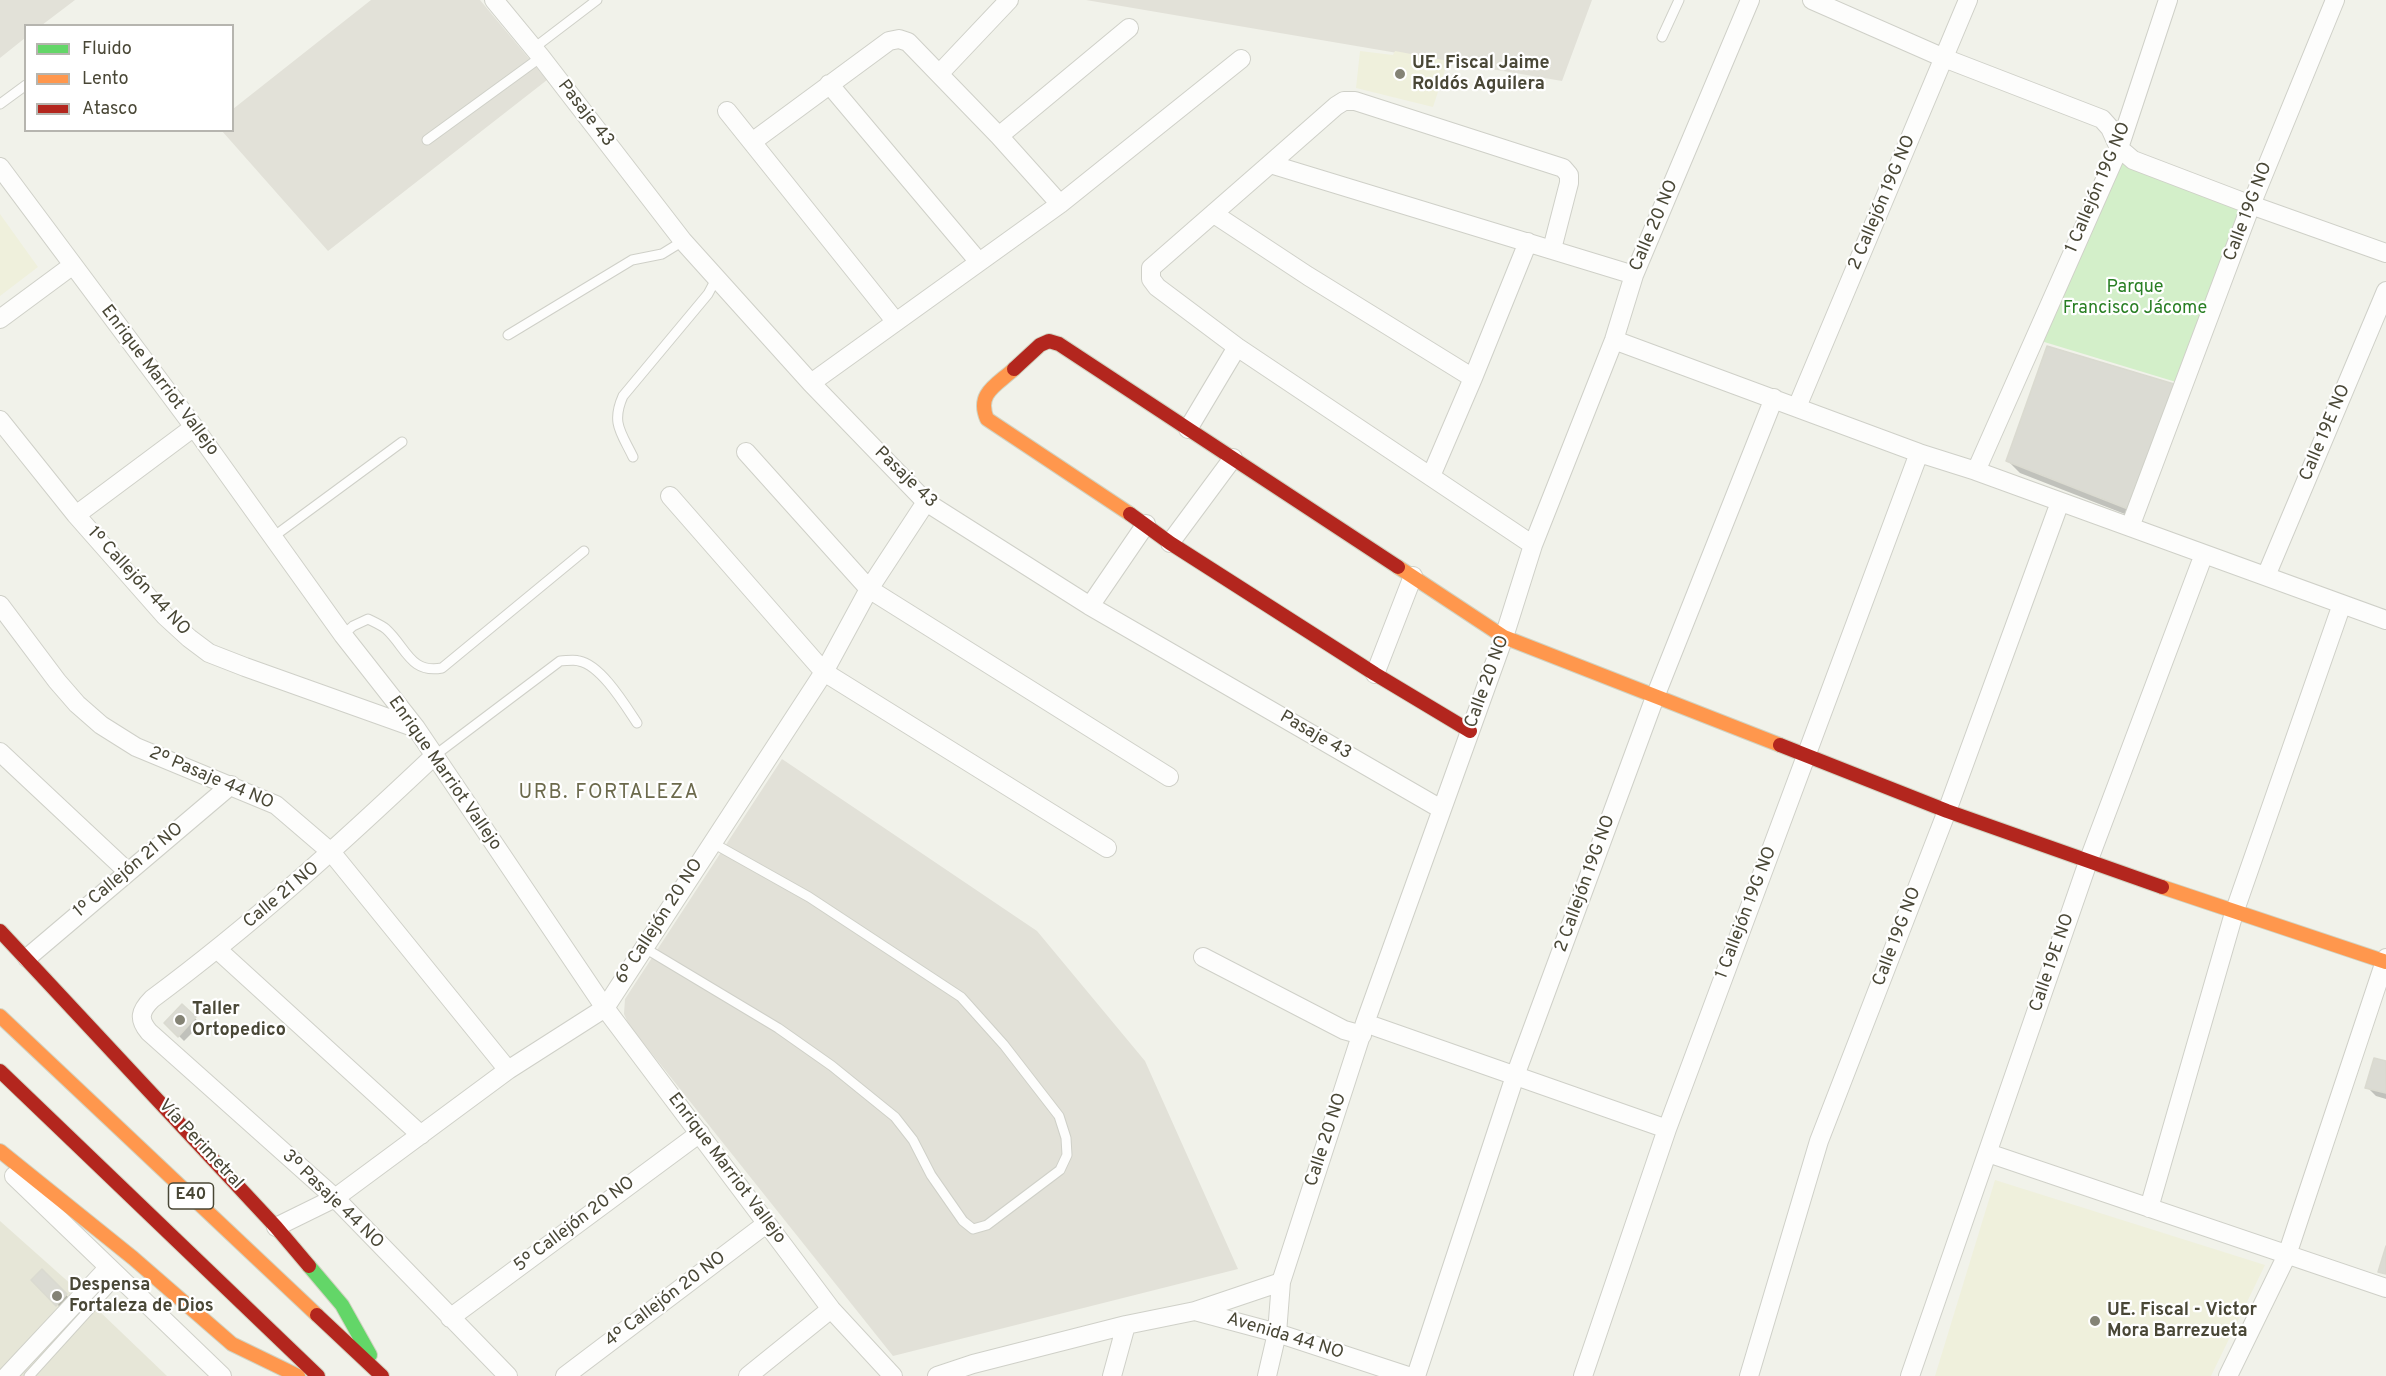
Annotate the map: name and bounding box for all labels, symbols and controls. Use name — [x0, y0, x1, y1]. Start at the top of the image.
legend — [24, 24, 234, 132]
text: Fluido — [82, 38, 132, 61]
place label: UE. Fiscal Jaime Roldós Aguilera — [1412, 53, 1550, 96]
marker: UE. Fiscal Jaime Roldós Aguilera — [1393, 67, 1407, 81]
text: Lento — [82, 68, 128, 91]
street label: Pasaje 43 — [552, 76, 618, 152]
text: Atasco — [82, 98, 138, 121]
street label: 1 Callejón 19G NO — [2062, 119, 2136, 257]
street label: 2 Callejón 19G NO — [1845, 132, 1921, 274]
street label: Calle 19G NO — [2220, 159, 2278, 265]
street label: Calle 20 NO — [1626, 177, 1684, 275]
park label: Parque Francisco Jácome — [2063, 277, 2207, 320]
street label: Enrique Marriot Vallejo — [95, 301, 223, 461]
street label: Calle 19E NO — [2296, 381, 2356, 485]
street label: Pasaje 43 — [869, 443, 941, 513]
street label: 1º Callejón 44 NO — [82, 523, 194, 641]
street label: Calle 20 NO — [1461, 633, 1515, 731]
street label: Enrique Marriot Vallejo — [383, 693, 505, 855]
street label: Pasaje 43 — [1275, 707, 1355, 765]
street label: 2º Pasaje 44 NO — [145, 743, 277, 815]
district label: URB. FORTALEZA — [518, 782, 700, 806]
street label: 2 Callejón 19G NO — [1551, 812, 1621, 956]
street label: 1º Callejón 21 NO — [70, 819, 188, 923]
street label: 1 Callejón 19G NO — [1712, 844, 1782, 982]
street label: 6º Callejón 20 NO — [611, 855, 709, 989]
street label: Calle 21 NO — [240, 858, 324, 934]
street label: Calle 19G NO — [1869, 884, 1927, 990]
street label: Calle 19E NO — [2026, 911, 2080, 1015]
place label: Taller Ortopedico — [192, 999, 286, 1042]
marker: Taller Ortopedico — [173, 1013, 187, 1027]
street label: Enrique Marriot Vallejo — [662, 1089, 790, 1249]
street label: Calle 20 NO — [1302, 1091, 1352, 1189]
street label: Vía Perimetral — [153, 1096, 247, 1194]
street label: 3º Pasaje 44 NO — [277, 1146, 387, 1254]
street label: 5º Callejón 20 NO — [510, 1173, 640, 1277]
road number: E40 — [168, 1183, 213, 1209]
street label: 4º Callejón 20 NO — [601, 1248, 731, 1352]
place label: Despensa Fortaleza de Dios — [69, 1275, 214, 1318]
marker: Despensa Fortaleza de Dios — [50, 1289, 64, 1303]
place label: UE. Fiscal - Victor Mora Barrezueta — [2107, 1300, 2257, 1342]
street label: Avenida 44 NO — [1224, 1309, 1346, 1365]
marker: UE. Fiscal - Victor Mora Barrezueta — [2088, 1314, 2102, 1328]

